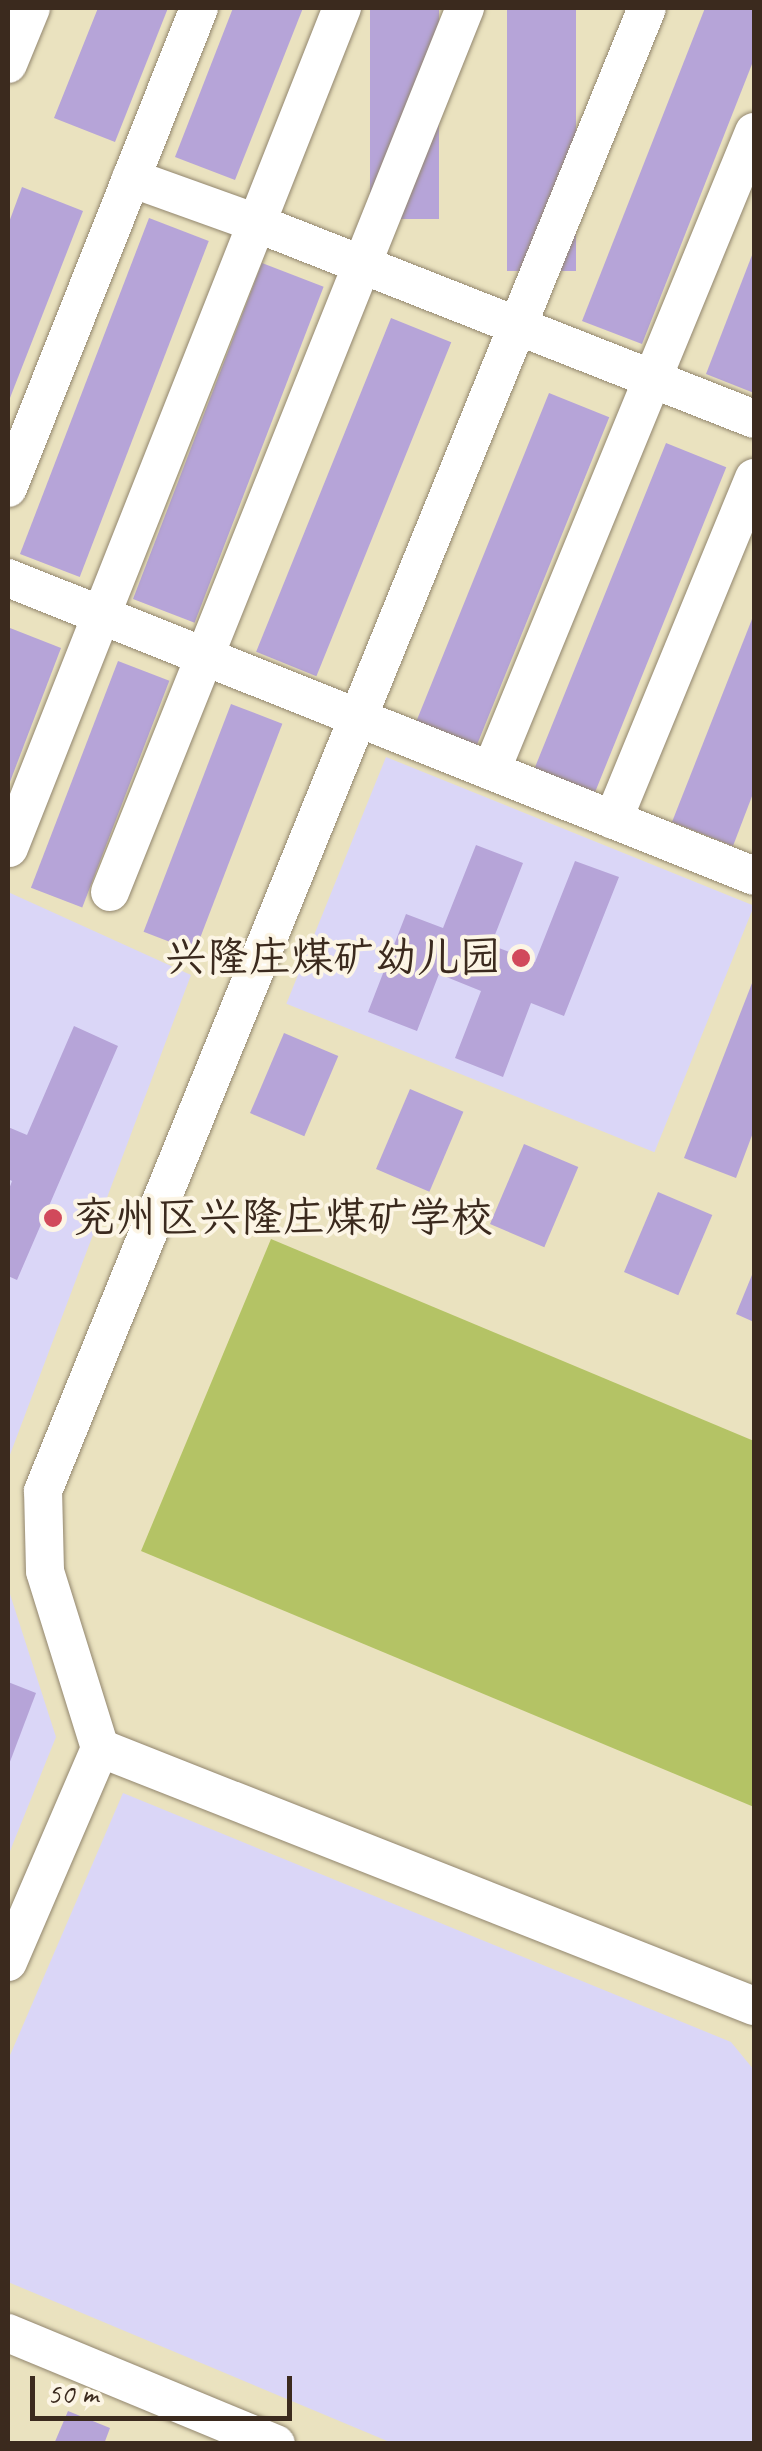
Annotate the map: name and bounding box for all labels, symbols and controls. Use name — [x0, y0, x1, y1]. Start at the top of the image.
place label: 兴隆庄煤矿幼儿园 — [165, 933, 501, 983]
marker: 兴隆庄煤矿幼儿园 — [510, 947, 532, 969]
place label: 兖州区兴隆庄煤矿学校 — [73, 1193, 493, 1243]
marker: 兖州区兴隆庄煤矿学校 — [42, 1207, 64, 1229]
scale bar — [35, 2356, 298, 2418]
text: 50 m — [47, 2374, 98, 2412]

